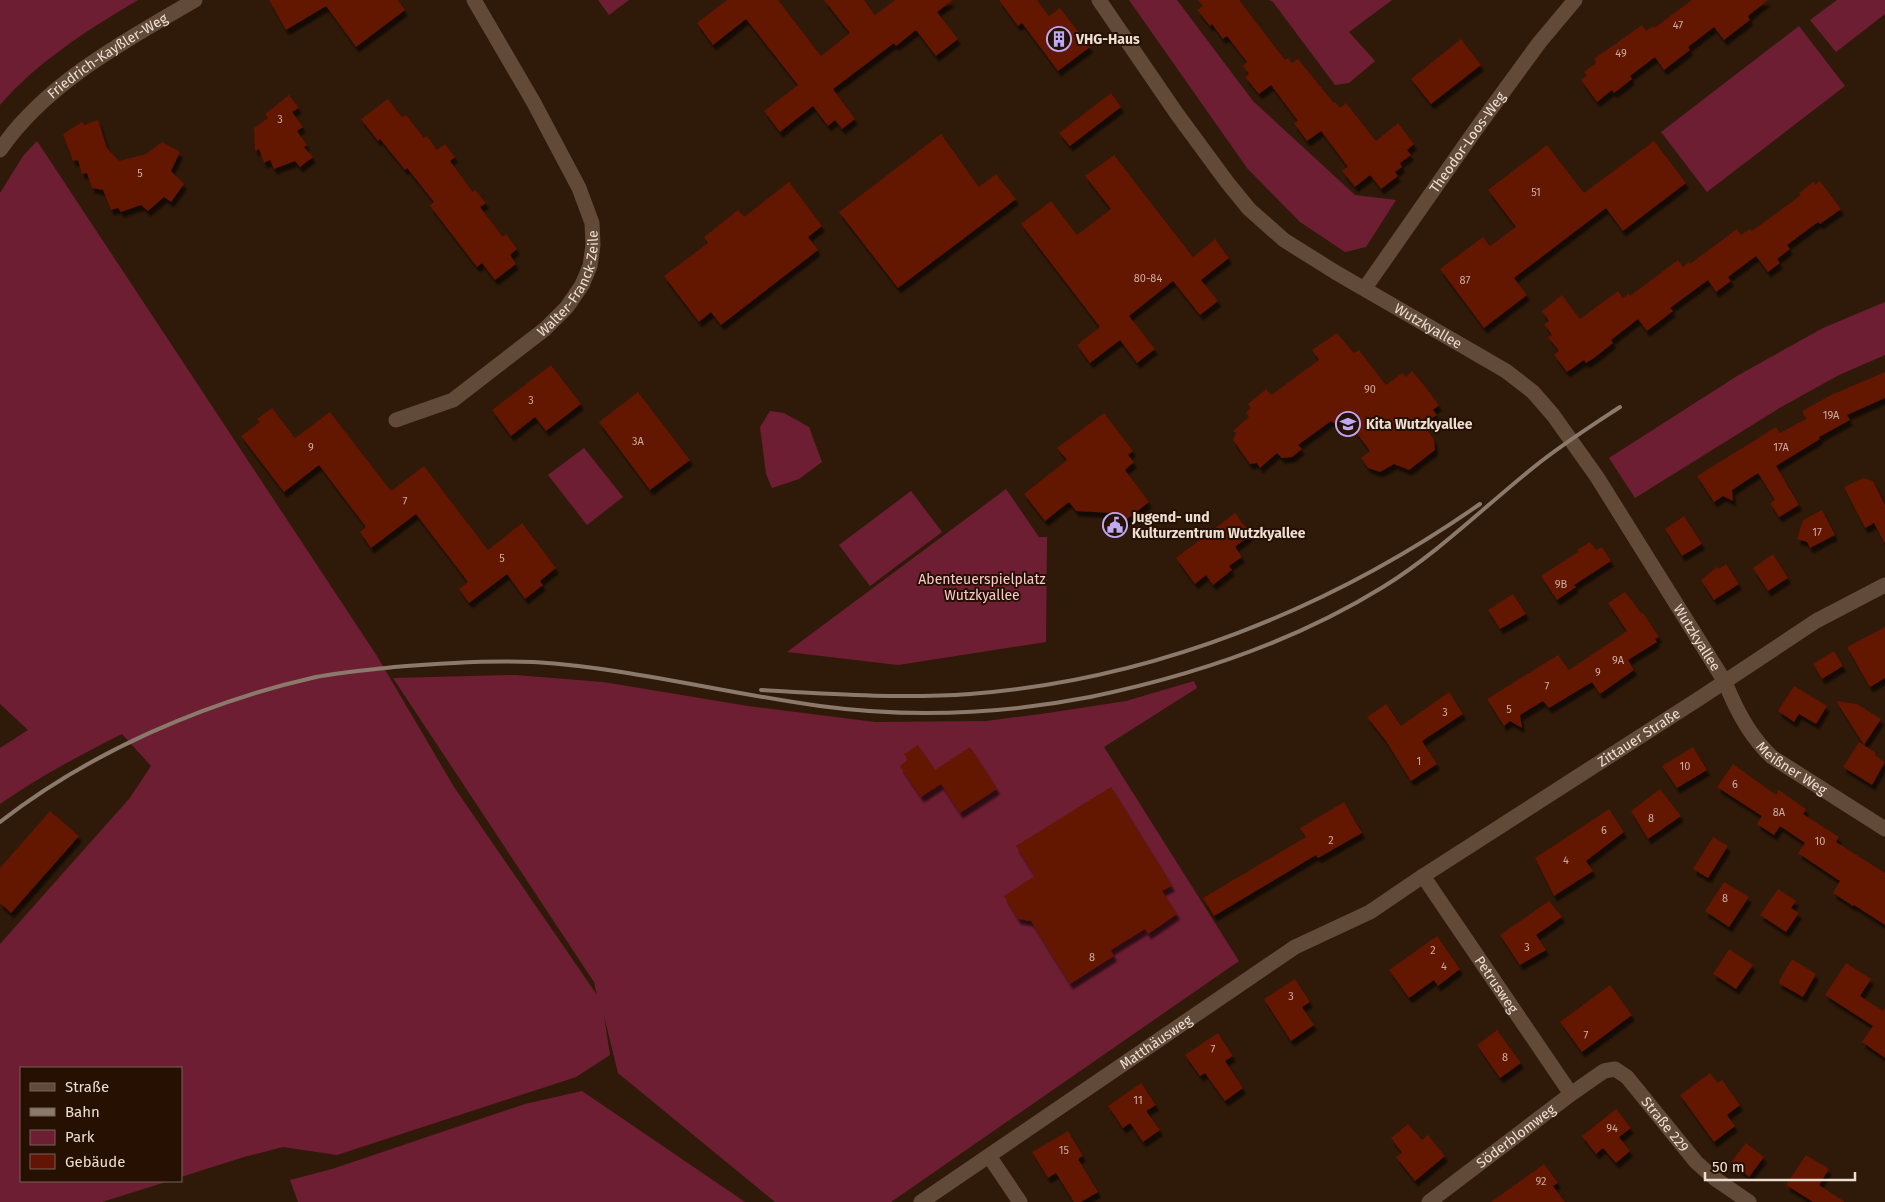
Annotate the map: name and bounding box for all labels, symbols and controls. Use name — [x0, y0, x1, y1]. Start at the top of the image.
street label: Friedrich-Kayßler-Weg — [44, 9, 171, 102]
house number: 47 — [1673, 19, 1683, 32]
building icon: VHG-Haus — [1046, 26, 1072, 52]
place label: VHG-Haus — [1075, 31, 1140, 48]
house number: 49 — [1615, 47, 1627, 60]
street label: Theodor-Loos-Weg — [1426, 88, 1509, 196]
house number: 3 — [277, 113, 283, 126]
house number: 5 — [137, 167, 143, 180]
house number: 51 — [1531, 186, 1541, 199]
street label: Walter-Franck-Zeile — [534, 230, 602, 340]
house number: 80-84 — [1134, 272, 1162, 285]
house number: 87 — [1460, 274, 1471, 287]
street label: Wutzkyallee — [1391, 300, 1465, 352]
house number: 90 — [1364, 383, 1376, 396]
house number: 3 — [528, 394, 534, 407]
house number: 19A — [1823, 409, 1840, 422]
school or university icon: Kita Wutzkyallee — [1335, 411, 1361, 437]
place label: Kita Wutzkyallee — [1366, 416, 1473, 433]
house number: 3A — [632, 435, 645, 448]
house number: 9 — [308, 441, 314, 454]
house number: 17A — [1773, 441, 1790, 454]
house number: 7 — [403, 495, 408, 508]
place label: Jugend- und Kulturzentrum Wutzkyallee — [1131, 509, 1306, 542]
public building icon: Jugend- und Kulturzentrum Wutzkyallee — [1102, 512, 1128, 538]
house number: 17 — [1812, 526, 1822, 539]
house number: 5 — [499, 552, 505, 565]
park label: Abenteuerspielplatz Wutzkyallee — [918, 571, 1046, 604]
house number: 9B — [1555, 578, 1568, 591]
street label: Wutzkyallee — [1670, 601, 1725, 674]
house number: 9A — [1612, 654, 1625, 667]
house number: 9 — [1595, 666, 1601, 679]
house number: 7 — [1545, 680, 1550, 693]
house number: 5 — [1506, 703, 1512, 716]
street label: Zittauer Straße — [1594, 704, 1683, 770]
house number: 3 — [1442, 706, 1448, 719]
street label: Meißner Weg — [1753, 738, 1831, 799]
house number: 1 — [1417, 755, 1421, 768]
house number: 10 — [1680, 760, 1690, 773]
house number: 6 — [1732, 778, 1738, 791]
house number: 8A — [1773, 806, 1786, 819]
house number: 8 — [1648, 812, 1654, 825]
house number: 6 — [1601, 824, 1607, 837]
house number: 2 — [1328, 834, 1334, 847]
house number: 10 — [1815, 835, 1825, 848]
house number: 4 — [1563, 854, 1569, 867]
house number: 8 — [1722, 892, 1728, 905]
house number: 3 — [1524, 941, 1530, 954]
house number: 2 — [1430, 944, 1436, 957]
house number: 8 — [1089, 951, 1095, 964]
street label: Petrusweg — [1471, 953, 1522, 1017]
house number: 4 — [1441, 960, 1447, 973]
house number: 3 — [1288, 990, 1294, 1003]
street label: Matthäusweg — [1116, 1011, 1196, 1073]
house number: 7 — [1584, 1029, 1589, 1042]
house number: 7 — [1211, 1043, 1216, 1056]
house number: 8 — [1502, 1051, 1508, 1064]
legend — [20, 1067, 182, 1182]
text: Straße — [65, 1078, 109, 1096]
street label: Straße 229 — [1638, 1093, 1693, 1155]
house number: 11 — [1133, 1094, 1143, 1107]
street label: Söderblomweg — [1473, 1100, 1559, 1171]
text: Bahn — [65, 1103, 100, 1121]
house number: 94 — [1606, 1122, 1618, 1135]
text: Park — [65, 1128, 95, 1146]
house number: 15 — [1059, 1144, 1070, 1157]
scale bar — [1705, 1150, 1855, 1182]
text: Gebäude — [65, 1153, 125, 1171]
text: 50 m — [1712, 1158, 1745, 1176]
house number: 92 — [1536, 1175, 1546, 1188]

